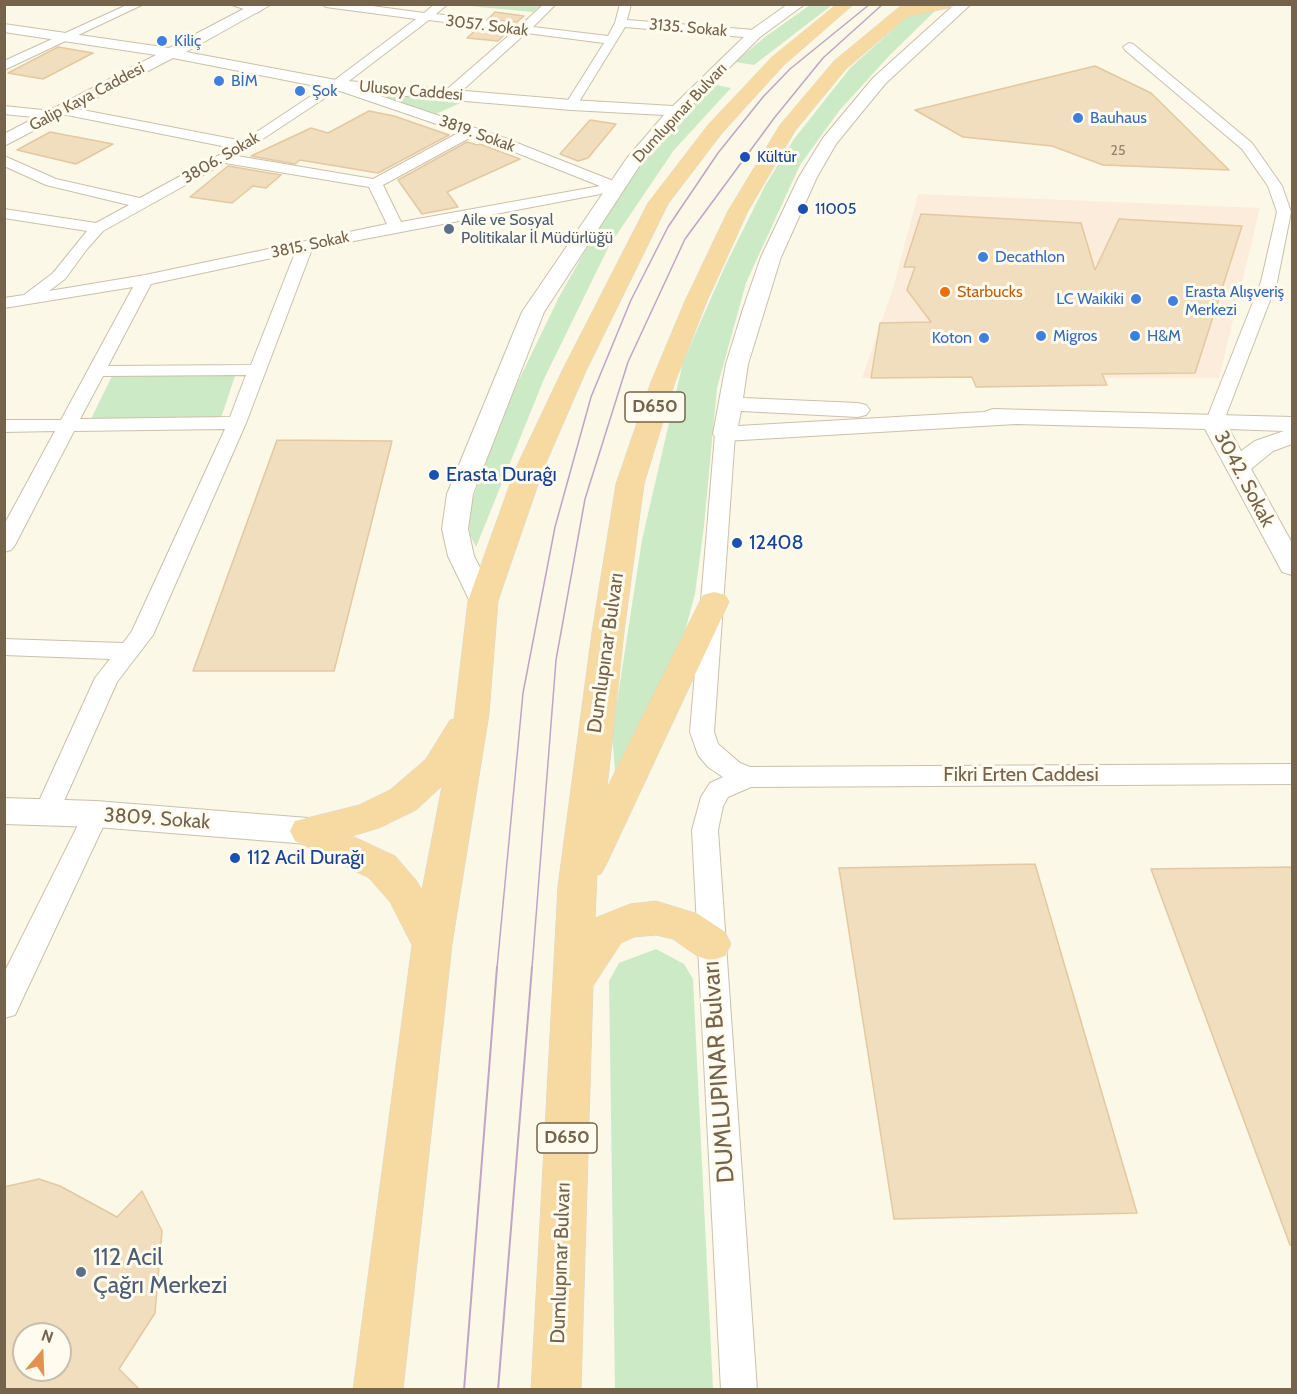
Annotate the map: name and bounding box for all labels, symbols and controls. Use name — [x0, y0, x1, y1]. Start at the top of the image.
street label: 3057. Sokak — [445, 11, 529, 41]
street label: 3135. Sokak — [648, 15, 728, 41]
place label: Kiliç — [174, 31, 201, 51]
marker: Kiliç — [155, 34, 169, 48]
street label: Galip Kaya Caddesi — [26, 59, 148, 135]
street label: Dumlupınar Bulvarı — [629, 59, 731, 167]
place label: BİM — [231, 71, 258, 91]
marker: BİM — [212, 74, 226, 88]
street label: Ulusoy Caddesi — [358, 77, 464, 105]
place label: Şok — [312, 81, 337, 101]
marker: Şok — [293, 84, 307, 98]
place label: Bauhaus — [1090, 108, 1147, 128]
street label: 3819. Sokak — [436, 111, 518, 157]
marker: Bauhaus — [1071, 111, 1085, 125]
street label: 3806. Sokak — [179, 128, 263, 188]
house number: 25 — [1111, 143, 1125, 159]
place label: Kültür — [757, 147, 797, 167]
marker: Kültür — [738, 150, 752, 164]
place label: 11005 — [815, 199, 856, 219]
marker: 11005 — [796, 202, 810, 216]
place label: Aile ve Sosyal Politikalar İl Müdürlüğü — [461, 210, 613, 248]
marker: Aile ve Sosyal Politikalar İl Müdürlüğü — [442, 222, 456, 236]
street label: 3815. Sokak — [269, 227, 351, 263]
place label: Decathlon — [995, 247, 1065, 267]
marker: Decathlon — [976, 250, 990, 264]
place label: Starbucks — [957, 282, 1023, 302]
place label: Erasta Alışveriş Merkezi — [1185, 282, 1284, 320]
marker: Starbucks — [938, 285, 952, 299]
place label: LC Waikiki — [1056, 289, 1124, 309]
marker: LC Waikiki — [1129, 292, 1143, 306]
marker: Erasta Alışveriş Merkezi — [1166, 294, 1180, 308]
place label: Migros — [1053, 326, 1097, 346]
place label: H&M — [1147, 326, 1181, 346]
place label: Koton — [932, 328, 972, 348]
marker: Migros — [1034, 329, 1048, 343]
marker: H&M — [1128, 329, 1142, 343]
marker: Koton — [977, 331, 991, 345]
road number: D650 — [625, 392, 685, 422]
street label: 3042. Sokak — [1209, 427, 1279, 531]
place label: Erasta Duraĝı — [446, 463, 557, 487]
marker: Erasta Duraĝı — [427, 468, 441, 482]
place label: 12408 — [749, 531, 804, 555]
marker: 12408 — [730, 536, 744, 550]
street label: Dumlupınar Bulvarı — [583, 571, 629, 735]
street label: Fikri Erten Caddesi — [943, 763, 1099, 787]
street label: 3809. Sokak — [103, 803, 211, 835]
place label: 112 Acil Durağı — [247, 846, 365, 870]
marker: 112 Acil Durağı — [228, 851, 242, 865]
street label: DUMLUPINAR Bulvarı — [697, 960, 741, 1184]
road number: D650 — [537, 1123, 597, 1153]
street label: Dumlupınar Bulvarı — [546, 1182, 576, 1344]
place label: 112 Acil Çağrı Merkezi — [93, 1244, 227, 1300]
marker: 112 Acil Çağrı Merkezi — [74, 1265, 88, 1279]
north arrow — [12, 1322, 72, 1382]
text: N — [39, 1326, 56, 1347]

